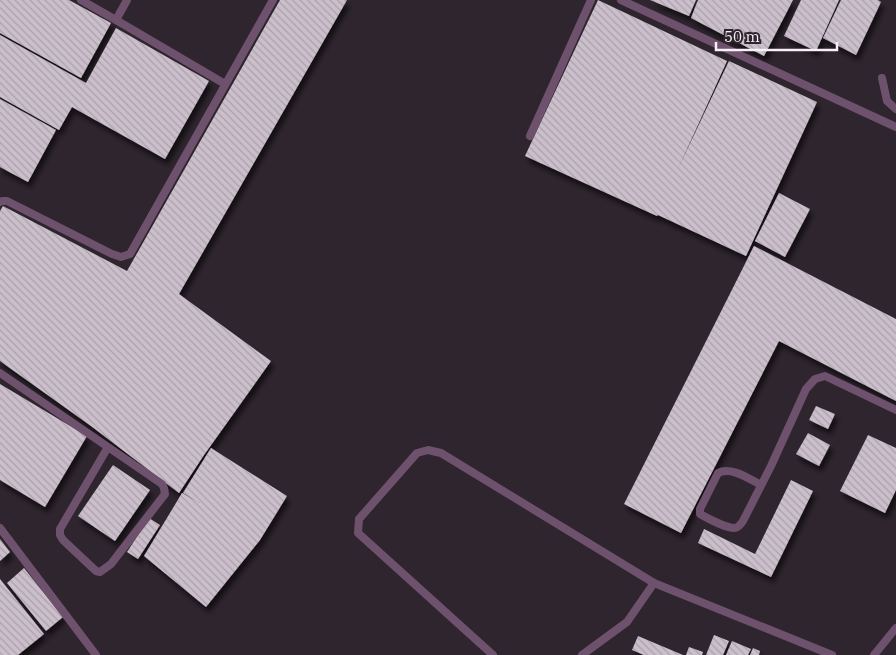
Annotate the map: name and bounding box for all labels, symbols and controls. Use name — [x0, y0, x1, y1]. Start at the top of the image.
scale bar — [716, 20, 837, 52]
text: 50 m — [724, 27, 760, 46]

